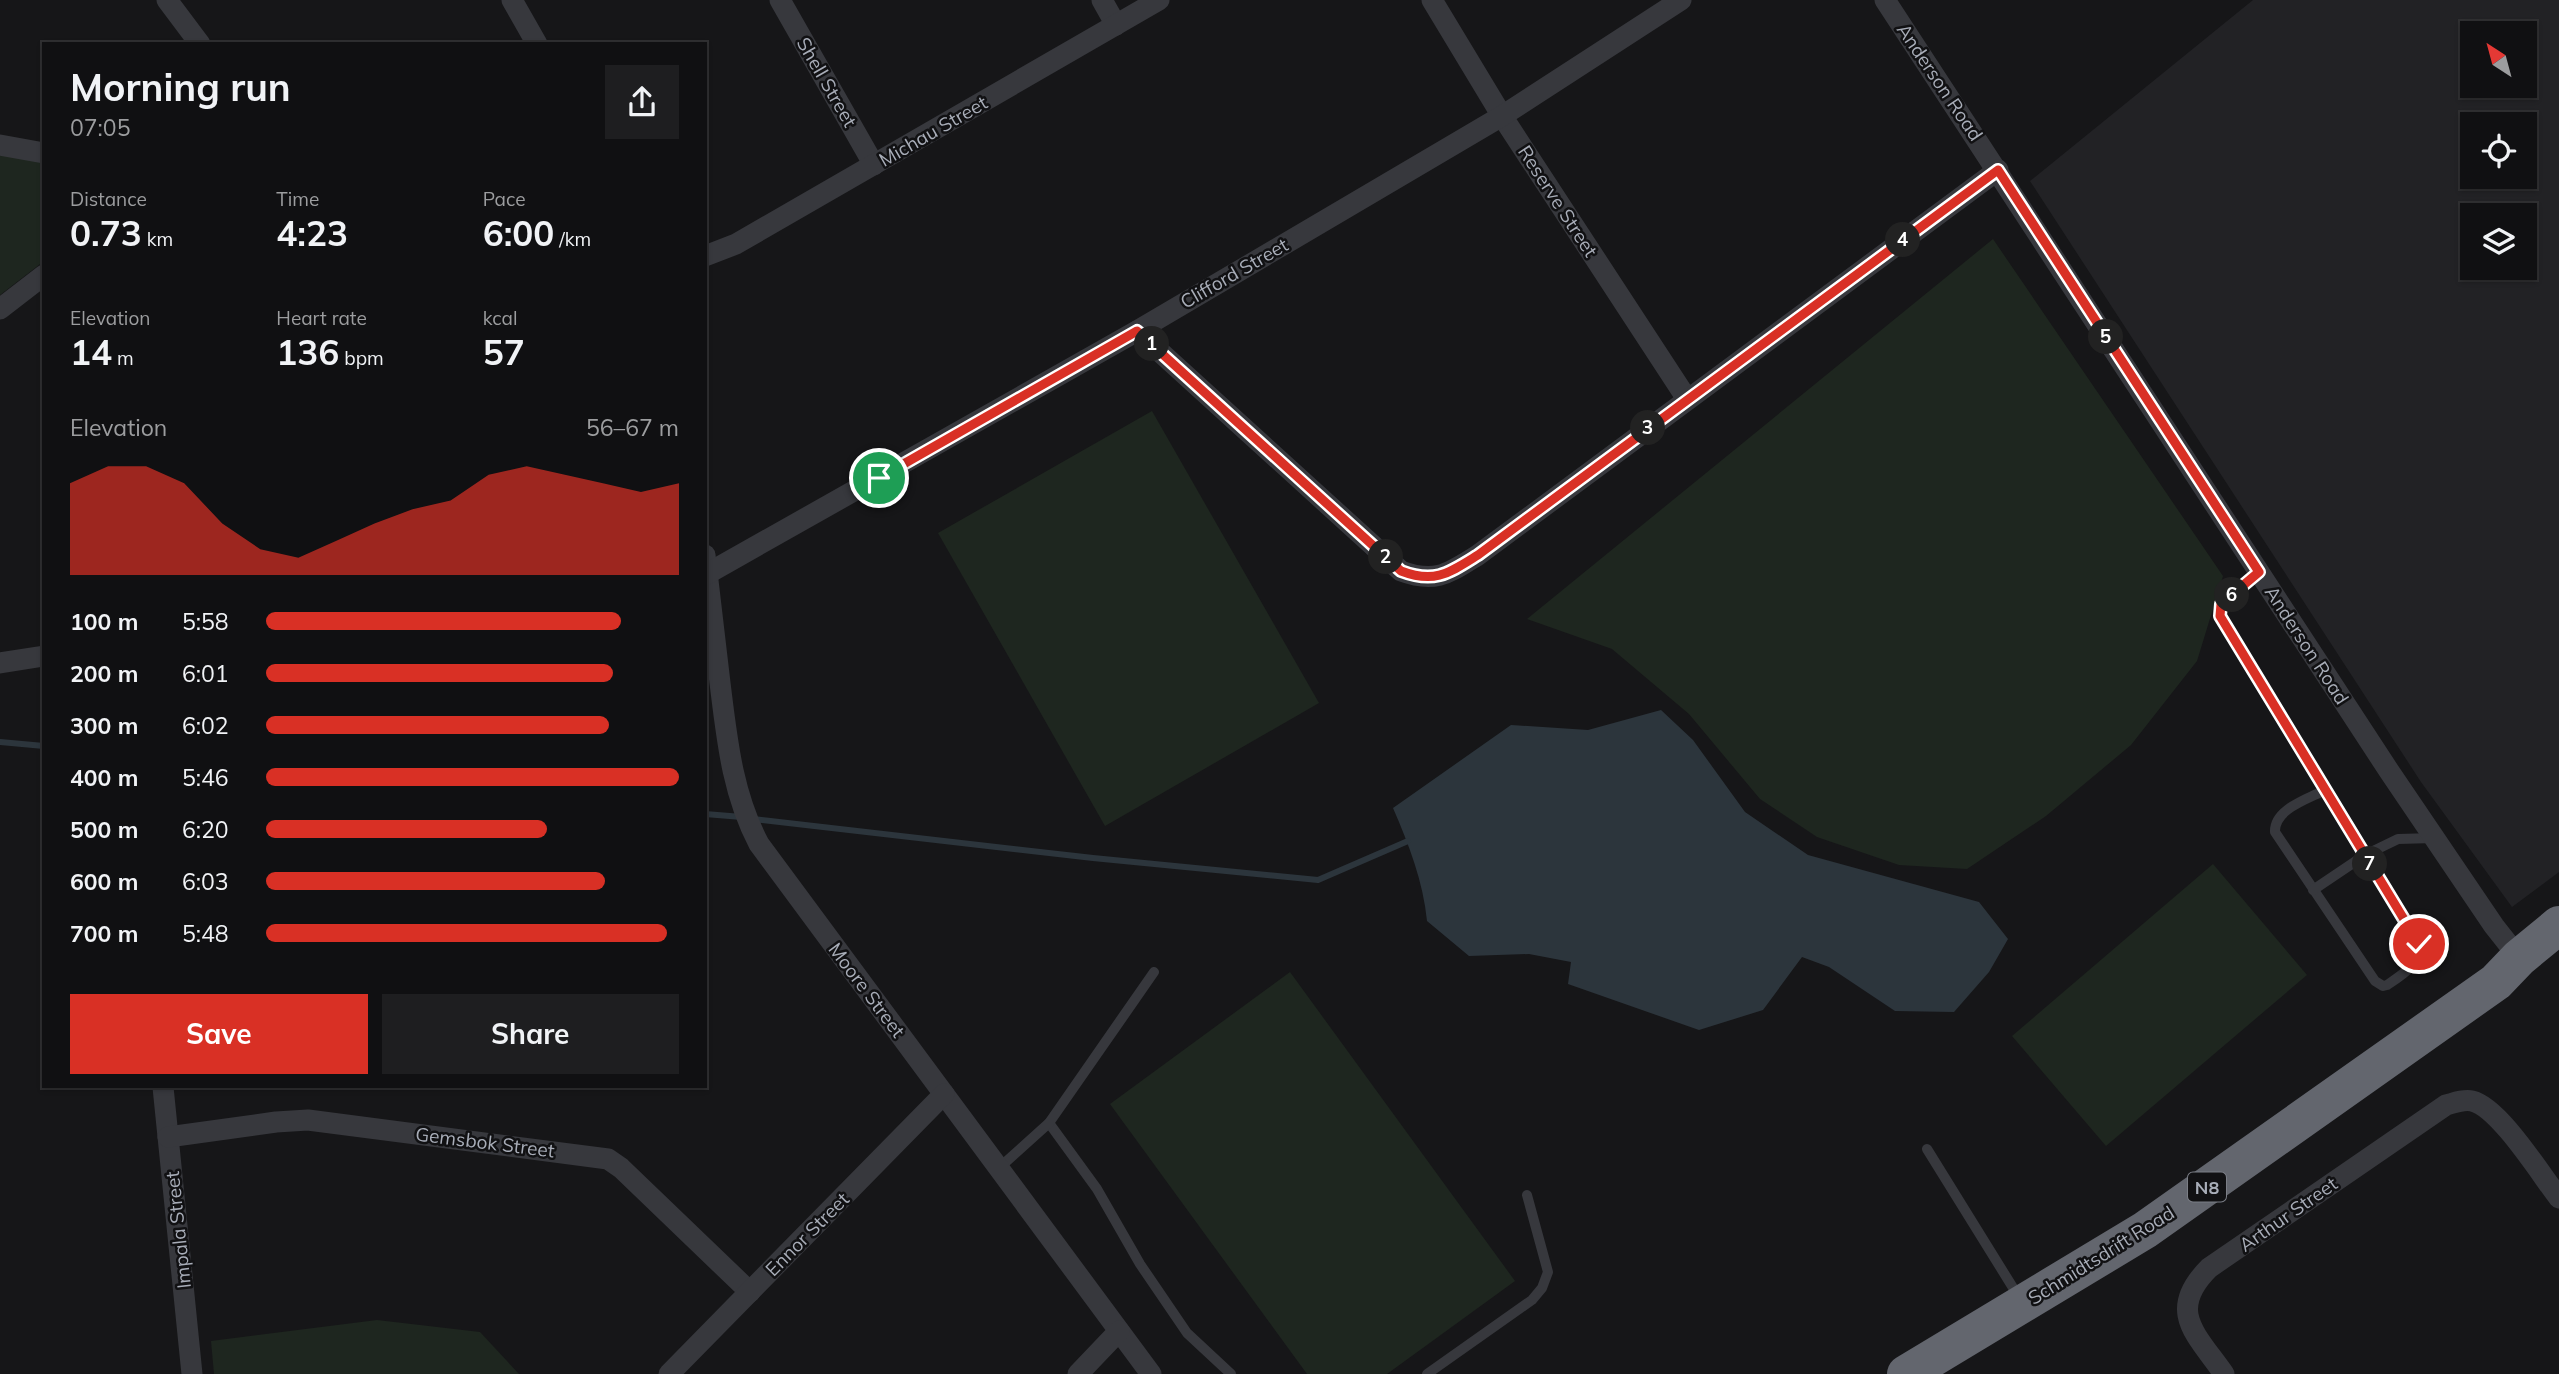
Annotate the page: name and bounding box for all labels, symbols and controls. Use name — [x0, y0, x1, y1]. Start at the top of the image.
street label: Anderson Road — [1892, 19, 1988, 145]
north arrow — [2460, 21, 2538, 98]
map controls — [2460, 21, 2537, 280]
street label: Shell Street — [792, 33, 863, 132]
text: Morning run — [70, 63, 291, 111]
button: share — [605, 65, 679, 139]
street label: Michau Street — [875, 90, 992, 172]
button: locate — [2460, 112, 2537, 189]
text: 07:05 — [70, 113, 130, 142]
street label: Reserve Street — [1513, 141, 1603, 262]
text: Distance — [70, 187, 147, 211]
text: Time — [276, 187, 319, 211]
text: Pace — [483, 187, 526, 211]
button: layers — [2460, 203, 2537, 280]
text: 0.73 — [70, 211, 142, 255]
text: 4:23 — [276, 211, 348, 255]
text: 6:00 — [483, 211, 554, 255]
pin: 4 — [1885, 222, 1920, 258]
text: km — [142, 227, 173, 251]
text: /km — [554, 227, 591, 251]
text: 4 — [1897, 227, 1908, 251]
street label: Clifford Street — [1176, 232, 1293, 314]
text: Elevation — [70, 306, 150, 330]
text: Heart rate — [276, 306, 367, 330]
text: kcal — [483, 306, 517, 330]
pin: 5 — [2088, 320, 2124, 354]
text: 5 — [2100, 324, 2111, 348]
pin: 1 — [1134, 326, 1170, 362]
text: 14 — [70, 330, 112, 374]
text: 136 — [276, 330, 339, 374]
text: 57 — [483, 330, 525, 374]
text: 1 — [1146, 331, 1157, 355]
text: m — [112, 346, 134, 370]
text: bpm — [339, 346, 384, 370]
pin: 3 — [1630, 410, 1666, 446]
text: Elevation — [70, 413, 167, 442]
text: 56–67 m — [586, 413, 679, 442]
text: 3 — [1642, 415, 1653, 439]
pin — [849, 448, 909, 508]
icon: arrive — [860, 459, 898, 497]
pin: 2 — [1368, 540, 1404, 574]
text: 2 — [1380, 544, 1391, 568]
pin: 6 — [2214, 578, 2250, 612]
street label: Anderson Road — [2260, 581, 2354, 709]
text: 6 — [2226, 582, 2237, 606]
text: 100 m — [70, 607, 138, 636]
text: 5:58 — [182, 607, 229, 636]
text: 200 m — [70, 659, 138, 688]
text: 6:01 — [182, 659, 229, 688]
text: 300 m — [70, 711, 138, 740]
text: 6:02 — [182, 711, 229, 740]
text: 400 m — [70, 763, 138, 792]
text: 5:46 — [182, 763, 229, 792]
text: 500 m — [70, 815, 138, 844]
text: 6:20 — [182, 815, 229, 844]
pin: 7 — [2352, 846, 2388, 882]
text: 7 — [2364, 851, 2375, 875]
text: 600 m — [70, 867, 138, 896]
text: 6:03 — [182, 867, 229, 896]
pin — [2389, 914, 2449, 974]
text: 700 m — [70, 919, 138, 948]
text: 5:48 — [182, 919, 229, 948]
icon: check — [2400, 925, 2438, 963]
street label: Moore Street — [824, 938, 911, 1042]
button: Save — [70, 994, 368, 1074]
button: Share — [382, 994, 679, 1074]
street label: Gemsbok Street — [414, 1122, 556, 1162]
street label: Impala Street — [160, 1170, 196, 1290]
street label: Arthur Street — [2234, 1171, 2342, 1257]
road number: N8 — [2188, 1172, 2226, 1202]
street label: Ennor Street — [760, 1187, 854, 1281]
street label: Schmidtsdrift Road — [2023, 1200, 2179, 1310]

